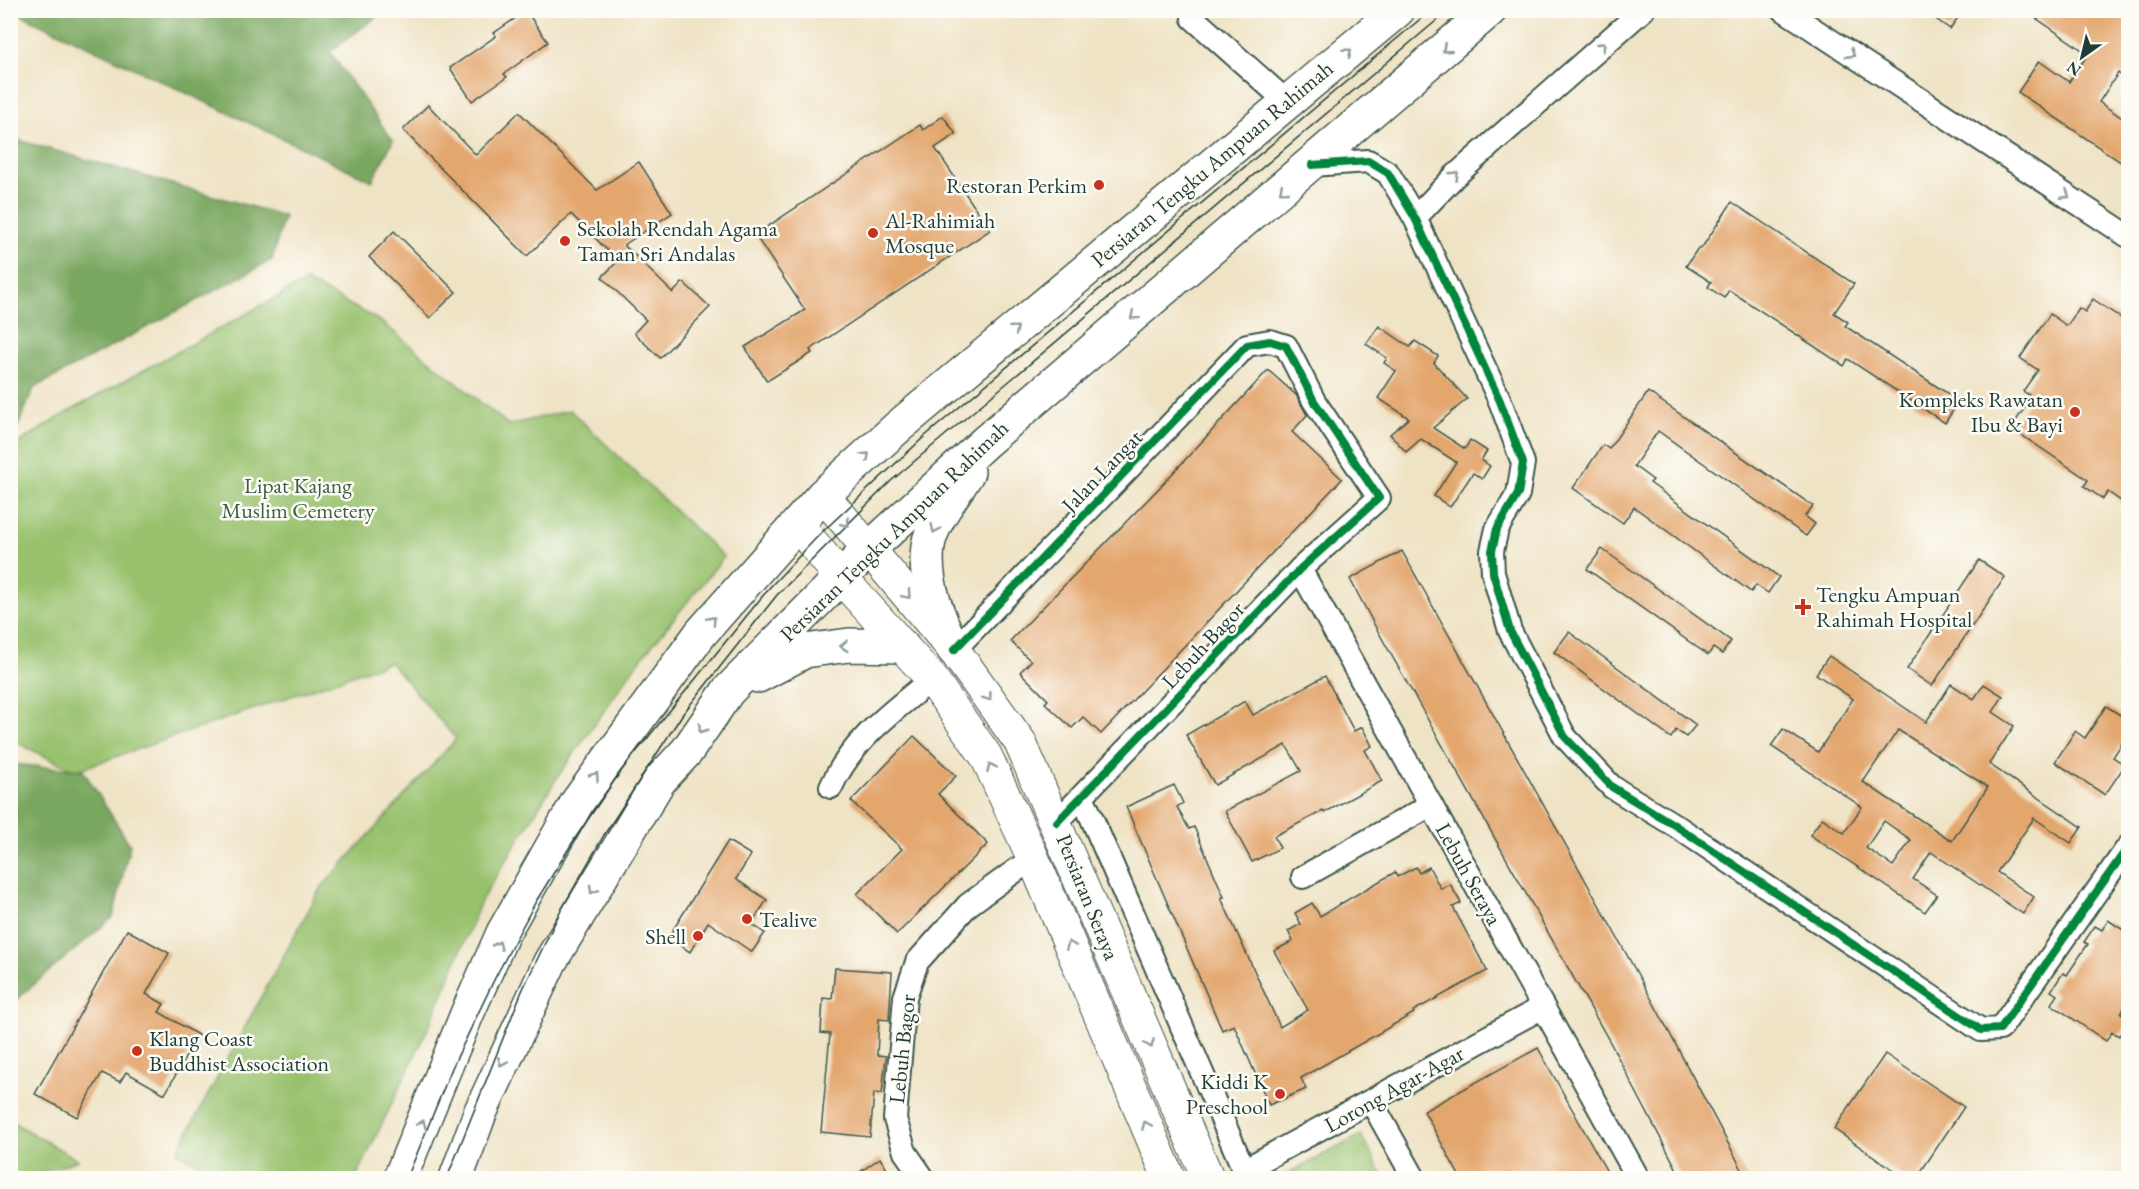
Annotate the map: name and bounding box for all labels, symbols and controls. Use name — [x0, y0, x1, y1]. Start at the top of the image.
north arrow — [2052, 27, 2112, 87]
one-way arrow — [1442, 42, 1453, 53]
one-way arrow — [1595, 43, 1606, 54]
one-way arrow — [1844, 47, 1855, 58]
one-way arrow — [1342, 48, 1353, 59]
street label: Persiaran Tengku Ampuan Rahimah — [1085, 54, 1339, 274]
text: N — [2063, 57, 2085, 81]
place label: Restoran Perkim — [946, 171, 1087, 200]
one-way arrow — [1448, 172, 1459, 183]
marker: Restoran Perkim — [1092, 178, 1106, 192]
one-way arrow — [1278, 183, 1289, 194]
one-way arrow — [2059, 188, 2070, 199]
place label: Al-Rahimiah Mosque — [884, 206, 995, 260]
place label: Sekolah Rendah Agama Taman Sri Andalas — [577, 214, 778, 268]
marker: Al-Rahimiah Mosque — [866, 226, 880, 240]
marker: Sekolah Rendah Agama Taman Sri Andalas — [558, 234, 572, 248]
one-way arrow — [1130, 309, 1141, 320]
one-way arrow — [1008, 325, 1019, 336]
place label: Kompleks Rawatan Ibu & Bayi — [1898, 385, 2063, 439]
marker: Kompleks Rawatan Ibu & Bayi — [2068, 405, 2082, 419]
street label: Persiaran Tengku Ampuan Rahimah — [773, 414, 1015, 648]
street label: Jalan Langat — [1054, 423, 1149, 520]
one-way arrow — [860, 452, 870, 463]
park label: Lipat Kajang Muslim Cemetery — [221, 471, 375, 525]
one-way arrow — [838, 516, 849, 527]
one-way arrow — [931, 523, 943, 534]
place label: Tengku Ampuan Rahimah Hospital — [1816, 580, 1972, 634]
one-way arrow — [900, 588, 911, 598]
street label: Lebuh Bagor — [1155, 595, 1251, 695]
marker: Tengku Ampuan Rahimah Hospital — [1794, 598, 1812, 616]
one-way arrow — [705, 616, 716, 627]
one-way arrow — [839, 639, 848, 652]
one-way arrow — [981, 691, 992, 702]
one-way arrow — [698, 722, 709, 733]
one-way arrow — [987, 762, 999, 773]
one-way arrow — [588, 772, 599, 783]
street label: Lebuh Seraya — [1429, 818, 1509, 931]
street label: Persiaran Seraya — [1050, 830, 1126, 964]
one-way arrow — [589, 884, 600, 894]
place label: Tealive — [759, 905, 818, 934]
marker: Tealive — [740, 912, 754, 926]
place label: Shell — [645, 922, 686, 951]
marker: Shell — [691, 929, 705, 943]
one-way arrow — [491, 940, 503, 951]
one-way arrow — [1065, 940, 1077, 951]
street label: Lebuh Bagor — [882, 992, 922, 1105]
place label: Klang Coast Buddhist Association — [149, 1024, 330, 1078]
one-way arrow — [1143, 1038, 1155, 1049]
street label: Lorong Agar-Agar — [1319, 1038, 1470, 1139]
marker: Klang Coast Buddhist Association — [130, 1044, 144, 1058]
one-way arrow — [497, 1055, 509, 1066]
place label: Kiddi K Preschool — [1186, 1067, 1269, 1121]
marker: Kiddi K Preschool — [1273, 1087, 1287, 1101]
one-way arrow — [415, 1119, 427, 1130]
one-way arrow — [1141, 1120, 1153, 1131]

